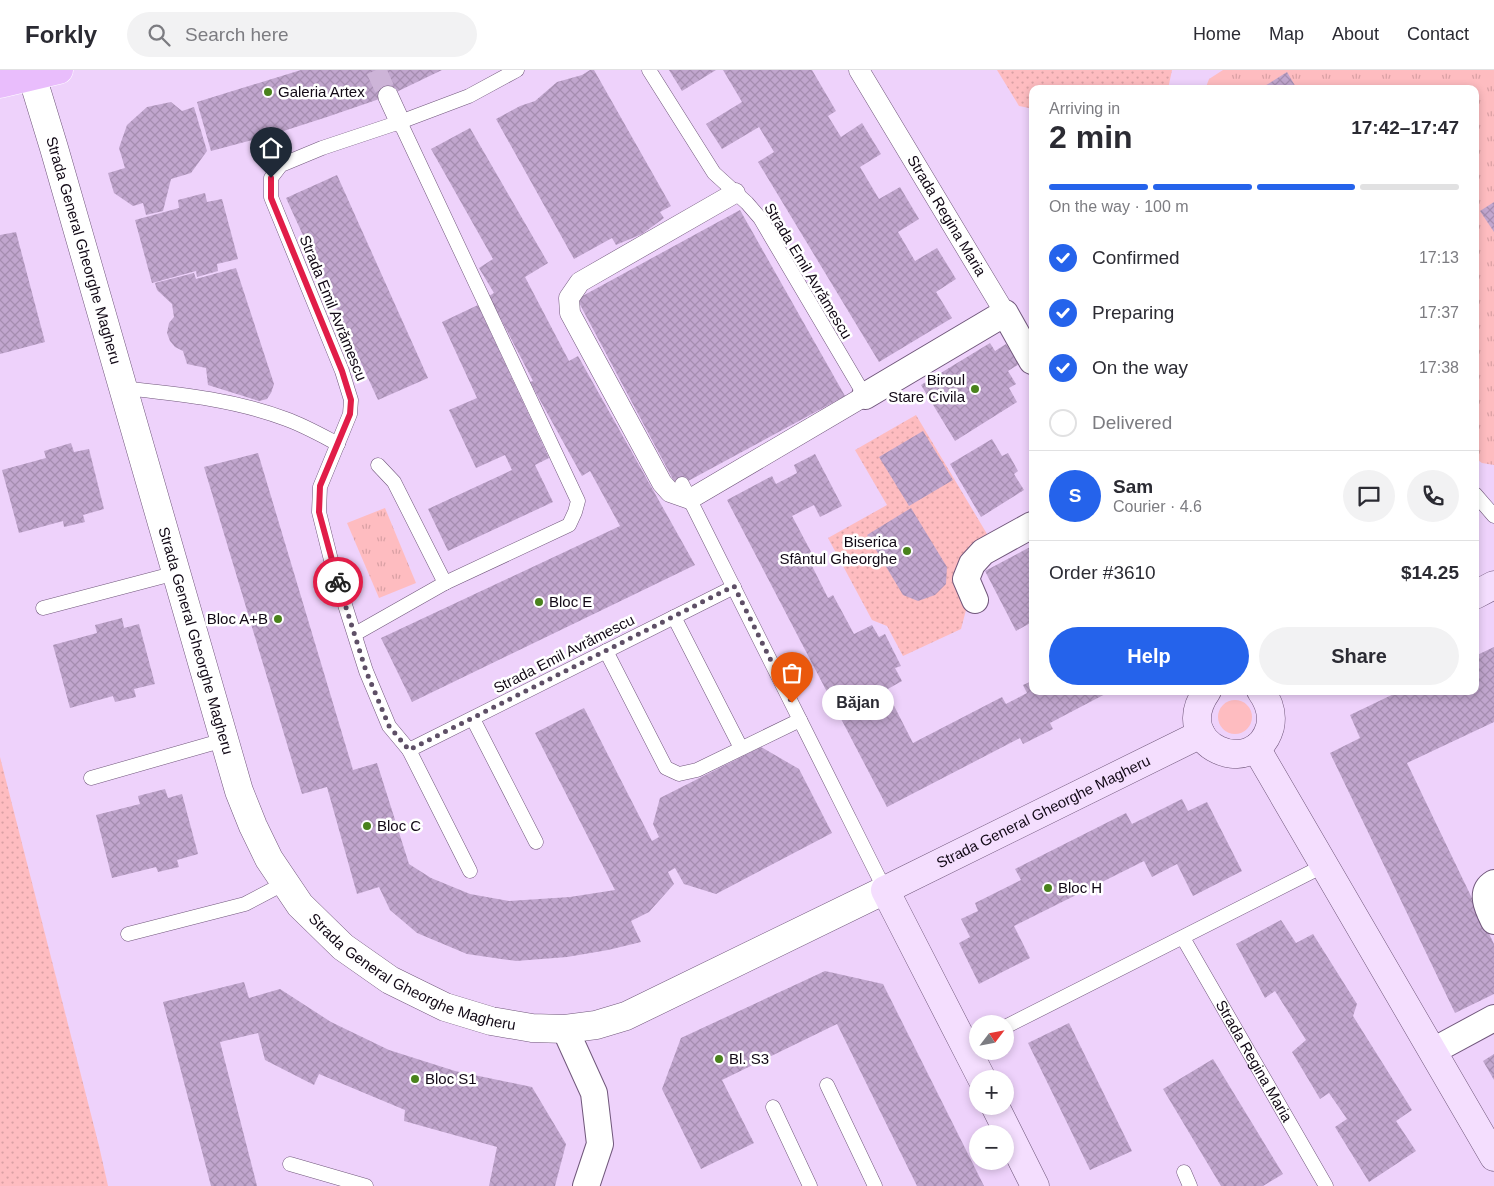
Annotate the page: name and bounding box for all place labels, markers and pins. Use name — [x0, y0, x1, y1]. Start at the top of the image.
place label: Galeria Artex — [278, 83, 365, 100]
marker: Galeria Artex — [262, 86, 274, 98]
pin — [250, 127, 292, 178]
place label: Biroul Stare Civila — [888, 371, 966, 405]
marker: Biroul Stare Civila — [969, 383, 981, 395]
place label: Biserica Sfântul Gheorghe — [779, 533, 898, 567]
marker: Biserica Sfântul Gheorghe — [901, 545, 913, 557]
place label: Bloc E — [549, 593, 592, 610]
marker: Bloc E — [533, 596, 545, 608]
place label: Bloc A+B — [207, 610, 268, 627]
marker: Bloc A+B — [272, 613, 284, 625]
pin — [771, 652, 813, 703]
callout: Băjan — [822, 686, 894, 720]
place label: Bloc C — [377, 817, 421, 834]
marker: Bloc C — [361, 820, 373, 832]
place label: Bloc H — [1058, 879, 1102, 896]
marker: Bloc H — [1042, 882, 1054, 894]
place label: Bl. S3 — [729, 1050, 769, 1067]
marker: Bl. S3 — [713, 1053, 725, 1065]
place label: Bloc S1 — [425, 1070, 477, 1087]
marker: Bloc S1 — [409, 1073, 421, 1085]

